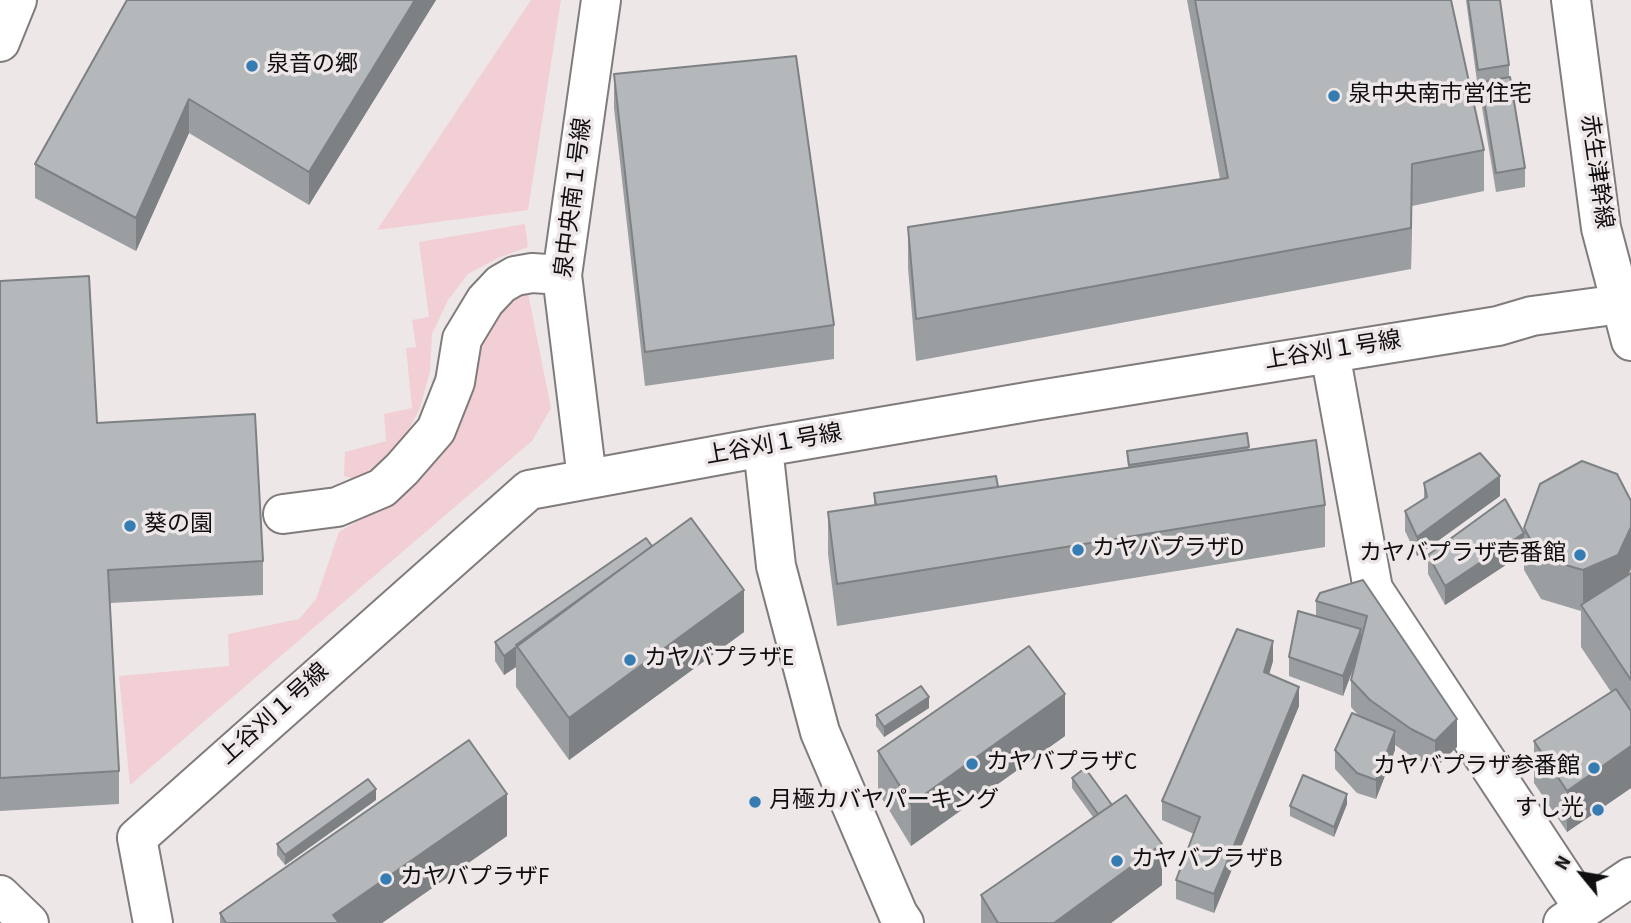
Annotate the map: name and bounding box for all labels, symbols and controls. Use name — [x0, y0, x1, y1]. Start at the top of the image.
place label: 泉音の郷 — [266, 52, 358, 80]
marker: 泉音の郷 — [244, 58, 260, 74]
place label: 泉中央南市営住宅 — [1348, 82, 1532, 110]
marker: 泉中央南市営住宅 — [1326, 88, 1342, 104]
street label: 赤生津幹線 — [1573, 113, 1617, 231]
street label: 泉中央南１号線 — [551, 116, 599, 280]
street label: 上谷刈１号線 — [1263, 328, 1403, 376]
street label: 上谷刈１号線 — [704, 420, 844, 472]
place label: 葵の園 — [144, 512, 213, 540]
marker: 葵の園 — [122, 518, 138, 534]
place label: カヤバプラザD — [1092, 536, 1244, 564]
place label: カヤバプラザ壱番館 — [1359, 541, 1566, 569]
marker: カヤバプラザD — [1070, 542, 1086, 558]
marker: カヤバプラザ壱番館 — [1572, 547, 1588, 563]
place label: カヤバプラザE — [644, 646, 794, 674]
marker: カヤバプラザE — [622, 652, 638, 668]
street label: 上谷刈１号線 — [214, 659, 336, 771]
place label: カヤバプラザC — [986, 750, 1137, 778]
place label: カヤバプラザ参番館 — [1373, 754, 1580, 782]
marker: カヤバプラザC — [964, 756, 980, 772]
marker: カヤバプラザ参番館 — [1586, 760, 1602, 776]
place label: 月極カバヤパーキング — [769, 788, 999, 816]
marker: 月極カバヤパーキング — [747, 794, 763, 810]
place label: すし光 — [1515, 796, 1584, 824]
marker: すし光 — [1590, 802, 1606, 818]
north arrow — [1547, 839, 1617, 909]
place label: カヤバプラザB — [1131, 847, 1283, 875]
text: N — [1549, 851, 1578, 875]
marker: カヤバプラザB — [1109, 853, 1125, 869]
place label: カヤバプラザF — [400, 865, 549, 893]
marker: カヤバプラザF — [378, 871, 394, 887]

